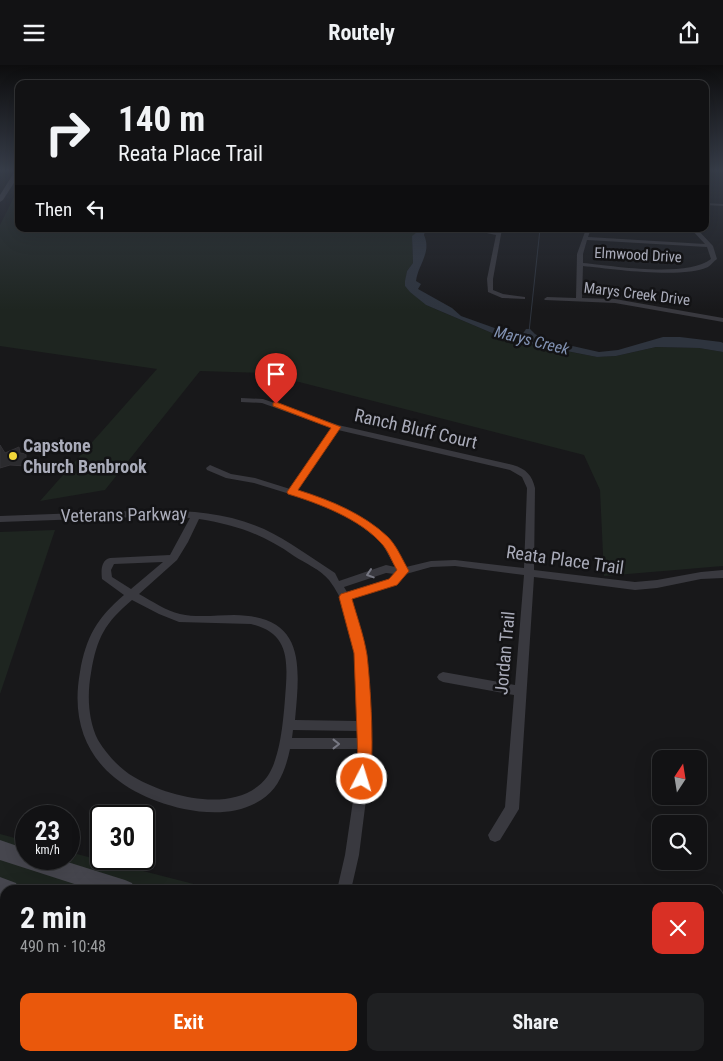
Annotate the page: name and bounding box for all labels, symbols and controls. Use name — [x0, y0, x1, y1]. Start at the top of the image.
icon: menu — [20, 19, 48, 47]
icon: share — [675, 19, 703, 47]
text: Routely — [328, 20, 395, 45]
text: 140 m — [118, 99, 205, 140]
icon: right — [35, 100, 100, 165]
text: Reata Place Trail — [118, 141, 263, 166]
icon: left — [82, 195, 110, 223]
text: Then — [35, 198, 72, 221]
street label: Elmwood Drive — [594, 244, 682, 266]
street label: Marys Creek Drive — [583, 279, 691, 309]
water label: Marys Creek — [493, 322, 572, 359]
pin — [255, 353, 297, 404]
icon: arrive — [262, 360, 290, 388]
street label: Ranch Bluff Court — [353, 404, 480, 453]
place label: Capstone Church Benbrook — [23, 435, 147, 477]
marker: Capstone Church Benbrook — [7, 450, 19, 462]
street label: Veterans Parkway — [61, 503, 188, 526]
street label: Reata Place Trail — [505, 541, 625, 578]
one-way arrow — [366, 568, 375, 578]
street label: Jordan Trail — [490, 610, 519, 696]
one-way arrow — [332, 739, 340, 749]
north arrow — [652, 750, 708, 805]
map controls — [652, 750, 707, 870]
position arrow — [335, 752, 387, 804]
speed limit sign: 30 — [90, 805, 155, 870]
button: search — [652, 815, 707, 870]
text: 23 — [35, 817, 60, 846]
text: km/h — [35, 843, 60, 857]
text: 2 min — [20, 900, 87, 935]
button: close — [652, 902, 704, 954]
text: 490 m · 10:48 — [20, 937, 106, 956]
button: Exit — [20, 993, 357, 1051]
button: Share — [367, 993, 704, 1051]

